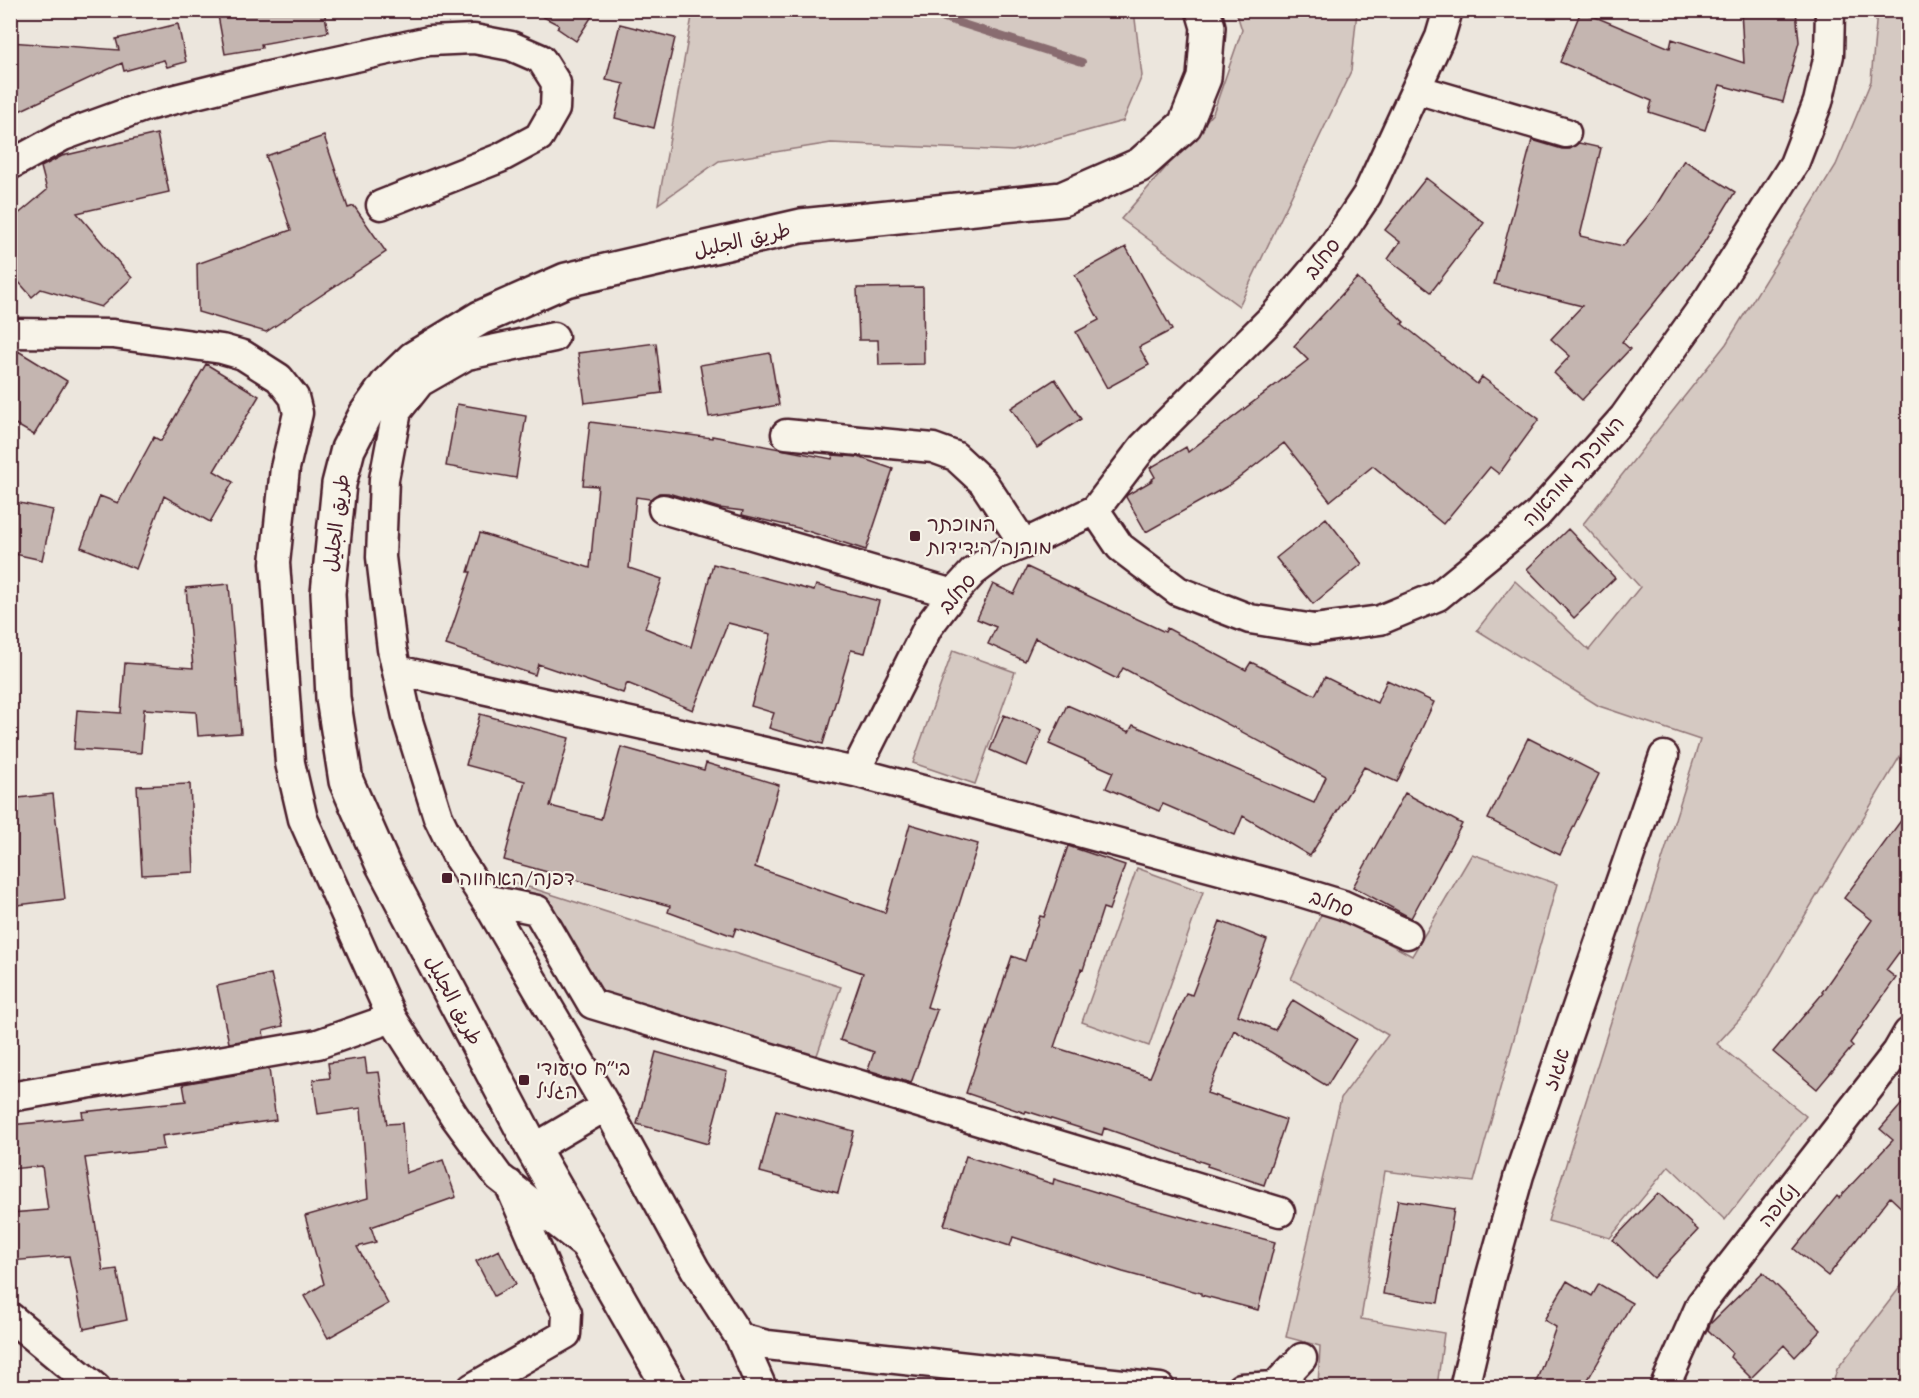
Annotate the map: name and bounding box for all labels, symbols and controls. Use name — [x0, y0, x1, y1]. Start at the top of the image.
street label: طريق الجليل — [691, 218, 793, 263]
street label: סחלב — [1300, 234, 1345, 283]
street label: המוכתר מוהאנה — [1518, 411, 1629, 531]
street label: طريق الجليل — [319, 473, 354, 573]
place label: המוכתר מוהנה/הידידות — [926, 513, 1052, 559]
marker: המוכתר מוהנה/הידידות — [908, 529, 922, 543]
street label: סחלב — [934, 569, 981, 618]
place label: דפנה/האחווה — [459, 867, 575, 890]
marker: דפנה/האחווה — [440, 871, 454, 885]
street label: סחלב — [1307, 885, 1357, 922]
street label: طريق الجليل — [420, 951, 487, 1049]
street label: אגוז — [1539, 1045, 1574, 1093]
place label: בי״ח סיעודי הגליל — [536, 1057, 630, 1103]
marker: בי״ח סיעודי הגליל — [517, 1073, 531, 1087]
street label: נטופה — [1754, 1179, 1803, 1232]

